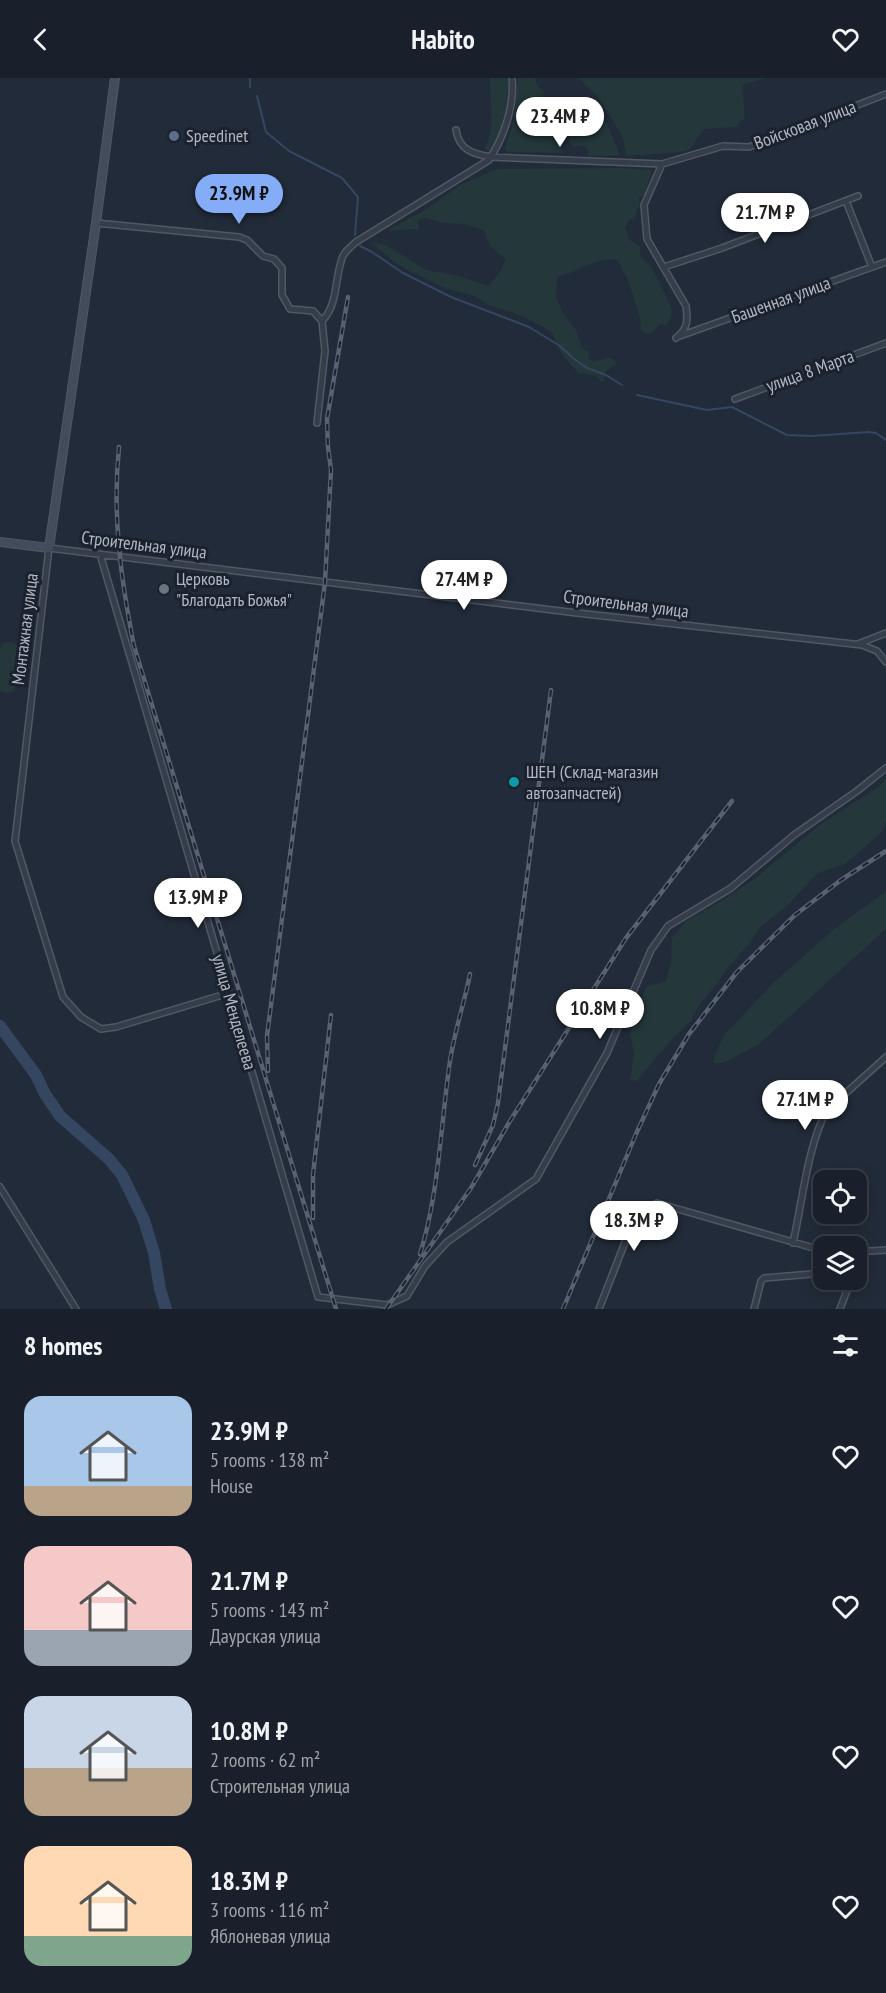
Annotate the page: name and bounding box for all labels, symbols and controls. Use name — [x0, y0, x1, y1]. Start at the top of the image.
text: Habito — [411, 22, 475, 56]
icon: back — [24, 23, 57, 56]
icon: heart — [829, 23, 862, 56]
street label: Войсковая улица — [751, 95, 859, 154]
pin: 23.4M ₽ — [505, 97, 615, 148]
text: 23.4M ₽ — [530, 103, 590, 129]
place label: Speedinet — [186, 124, 248, 147]
marker: Speedinet — [167, 129, 181, 143]
pin: 23.9M ₽ — [184, 174, 294, 225]
text: 23.9M ₽ — [209, 180, 269, 206]
pin: 21.7M ₽ — [710, 193, 820, 244]
text: 21.7M ₽ — [735, 199, 795, 225]
street label: Башенная улица — [728, 271, 834, 328]
street label: улица 8 Марта — [763, 344, 857, 397]
street label: Строительная улица — [80, 525, 208, 564]
pin: 27.4M ₽ — [409, 560, 519, 611]
text: 27.4M ₽ — [435, 566, 493, 592]
place label: Церковь "Благодать Божья" — [176, 567, 292, 611]
street label: Монтажная улица — [6, 572, 43, 686]
marker: Церковь "Благодать Божья" — [157, 582, 171, 596]
street label: Строительная улица — [562, 584, 690, 623]
place label: ШЕН (Склад-магазин автозапчастей) — [526, 760, 658, 804]
marker: ШЕН (Склад-магазин автозапчастей) — [507, 775, 521, 789]
pin: 13.9M ₽ — [143, 878, 253, 929]
text: 13.9M ₽ — [168, 884, 228, 910]
street label: улица Менделеева — [207, 951, 262, 1072]
pin: 10.8M ₽ — [545, 989, 655, 1040]
text: 10.8M ₽ — [570, 995, 630, 1021]
pin: 27.1M ₽ — [750, 1080, 860, 1131]
text: 27.1M ₽ — [776, 1086, 834, 1112]
map controls — [813, 1170, 867, 1290]
button: locate — [813, 1170, 867, 1224]
pin: 18.3M ₽ — [579, 1201, 689, 1252]
text: 18.3M ₽ — [604, 1207, 664, 1233]
button: layers — [813, 1236, 867, 1290]
text: 8 homes — [24, 1329, 102, 1362]
icon: filters — [829, 1329, 862, 1362]
text: 23.9M ₽ — [210, 1414, 288, 1447]
icon: home — [72, 1420, 144, 1492]
icon: heart — [829, 1440, 862, 1473]
text: 5 rooms · 138 m² — [210, 1447, 329, 1473]
text: House — [210, 1473, 253, 1499]
text: 21.7M ₽ — [210, 1564, 288, 1597]
icon: home — [72, 1570, 144, 1642]
icon: heart — [829, 1590, 862, 1623]
text: 5 rooms · 143 m² — [210, 1597, 329, 1623]
text: Даурская улица — [210, 1623, 321, 1649]
text: 10.8M ₽ — [210, 1714, 288, 1747]
icon: home — [72, 1720, 144, 1792]
icon: heart — [829, 1740, 862, 1773]
text: 2 rooms · 62 m² — [210, 1747, 320, 1773]
text: Строительная улица — [210, 1773, 350, 1799]
text: 18.3M ₽ — [210, 1864, 288, 1897]
icon: home — [72, 1870, 144, 1942]
icon: heart — [829, 1890, 862, 1923]
text: 3 rooms · 116 m² — [210, 1897, 329, 1923]
text: Яблоневая улица — [210, 1923, 331, 1949]

